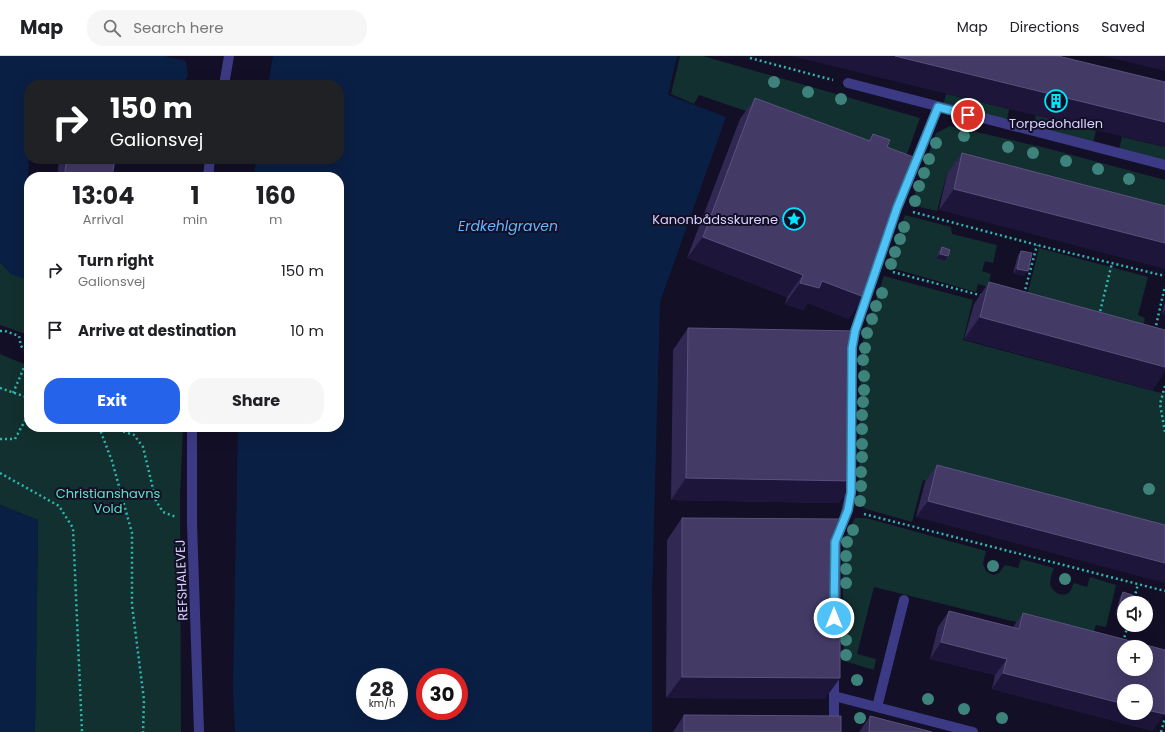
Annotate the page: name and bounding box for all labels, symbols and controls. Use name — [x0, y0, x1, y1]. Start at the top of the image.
search box — [87, 10, 367, 46]
text: Map — [20, 14, 63, 41]
icon: search — [101, 17, 123, 39]
text: Search here — [133, 17, 224, 38]
text: Map — [957, 17, 988, 37]
text: Directions — [1010, 17, 1079, 37]
text: Saved — [1101, 17, 1145, 37]
building icon: Torpedohallen — [1043, 88, 1069, 114]
text: 150 m — [110, 89, 193, 128]
icon: right — [44, 96, 96, 148]
pin — [951, 98, 985, 132]
icon: arrive — [957, 104, 979, 126]
place label: Torpedohallen — [1009, 114, 1103, 133]
text: Galionsvej — [110, 127, 203, 152]
text: 13:04 — [72, 179, 134, 212]
text: 1 — [191, 179, 200, 212]
text: 160 — [256, 179, 296, 212]
place icon: Kanonbådsskurene — [781, 206, 807, 232]
text: Arrival — [83, 210, 124, 229]
text: min — [183, 210, 208, 229]
text: m — [269, 210, 282, 229]
place label: Kanonbådsskurene — [652, 210, 778, 229]
water label: Erdkehlgraven — [458, 216, 558, 236]
text: Turn right — [78, 250, 154, 271]
icon: right — [44, 259, 66, 281]
text: 150 m — [281, 260, 324, 281]
text: Galionsvej — [78, 272, 145, 291]
icon: arrive — [44, 319, 66, 341]
text: Arrive at destination — [78, 320, 236, 341]
text: 10 m — [290, 320, 324, 341]
button: Exit — [44, 378, 180, 424]
button: Share — [188, 378, 324, 424]
park label: Christianshavns Vold — [56, 484, 160, 518]
street label: REFSHALEVEJ — [171, 539, 192, 621]
map controls — [1117, 596, 1153, 720]
button: sound — [1117, 596, 1153, 632]
position arrow — [813, 597, 855, 639]
button: + — [1117, 640, 1153, 676]
speed limit sign: 30 — [416, 668, 468, 720]
text: 28 — [370, 675, 394, 703]
button: − — [1117, 684, 1153, 720]
text: km/h — [369, 696, 395, 711]

